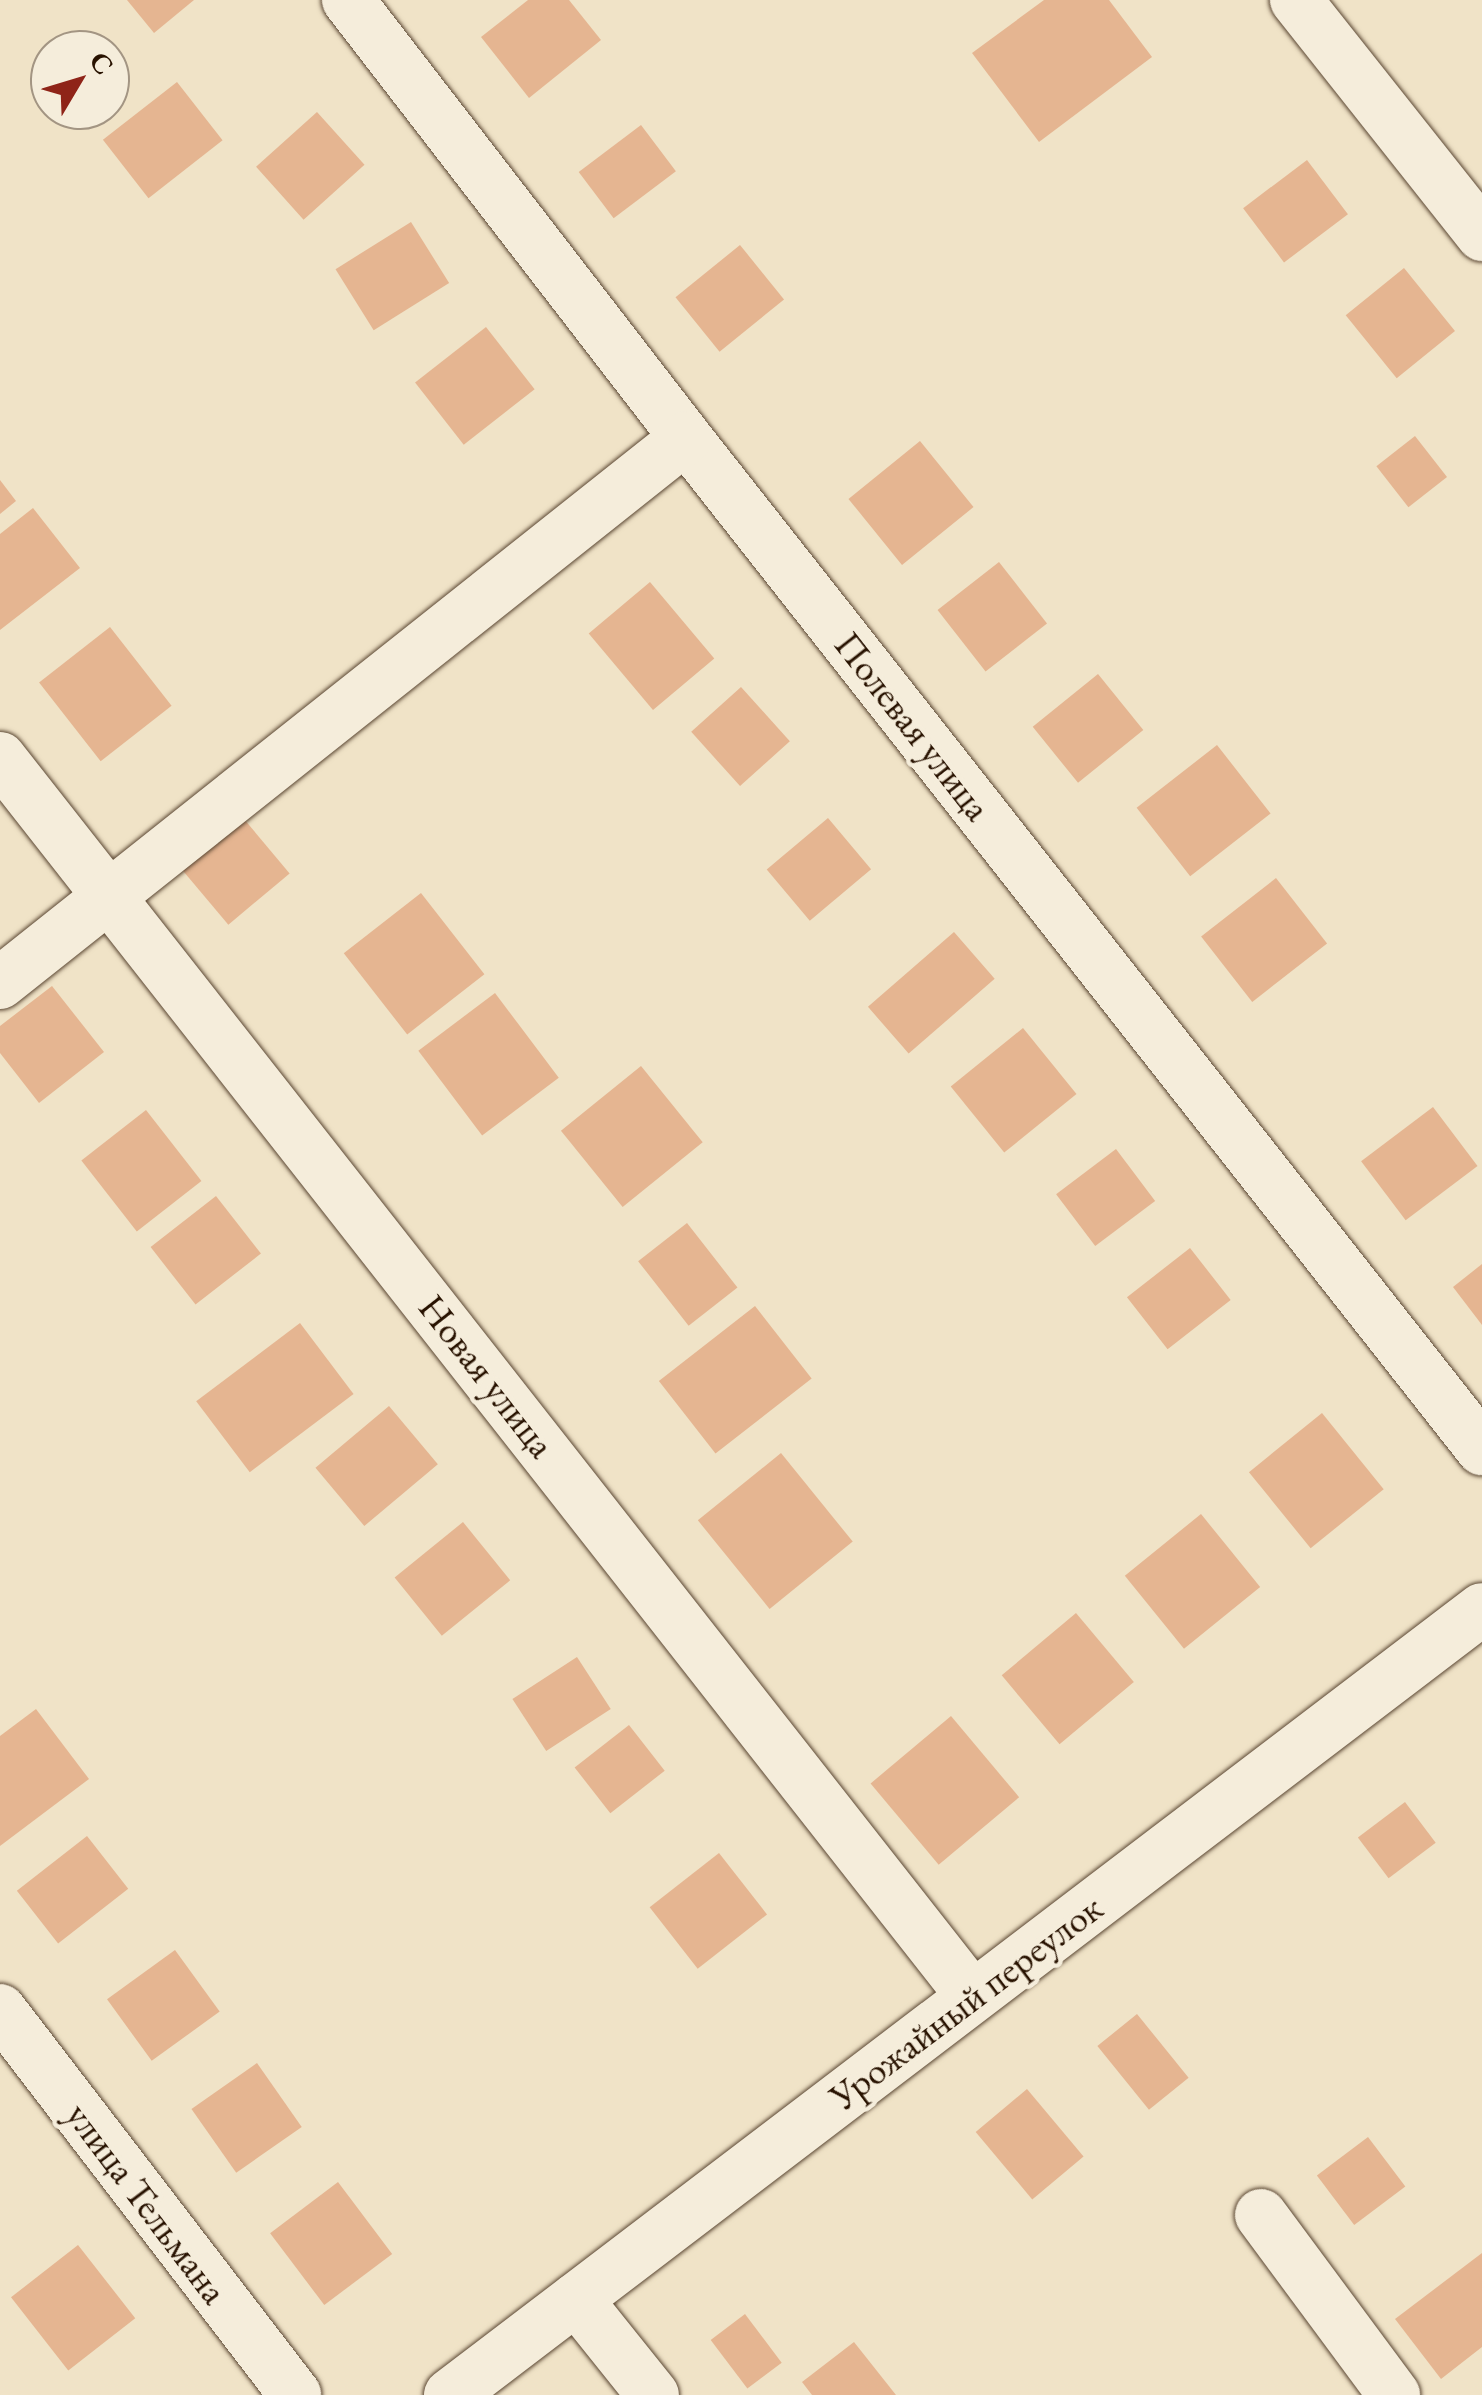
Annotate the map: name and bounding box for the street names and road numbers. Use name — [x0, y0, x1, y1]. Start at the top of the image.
street label: Полевая улица — [825, 623, 1001, 829]
street label: Новая улица — [409, 1285, 565, 1467]
street label: Урожайный переулок — [821, 1885, 1111, 2119]
street label: улица Тельмана — [57, 2093, 237, 2313]

